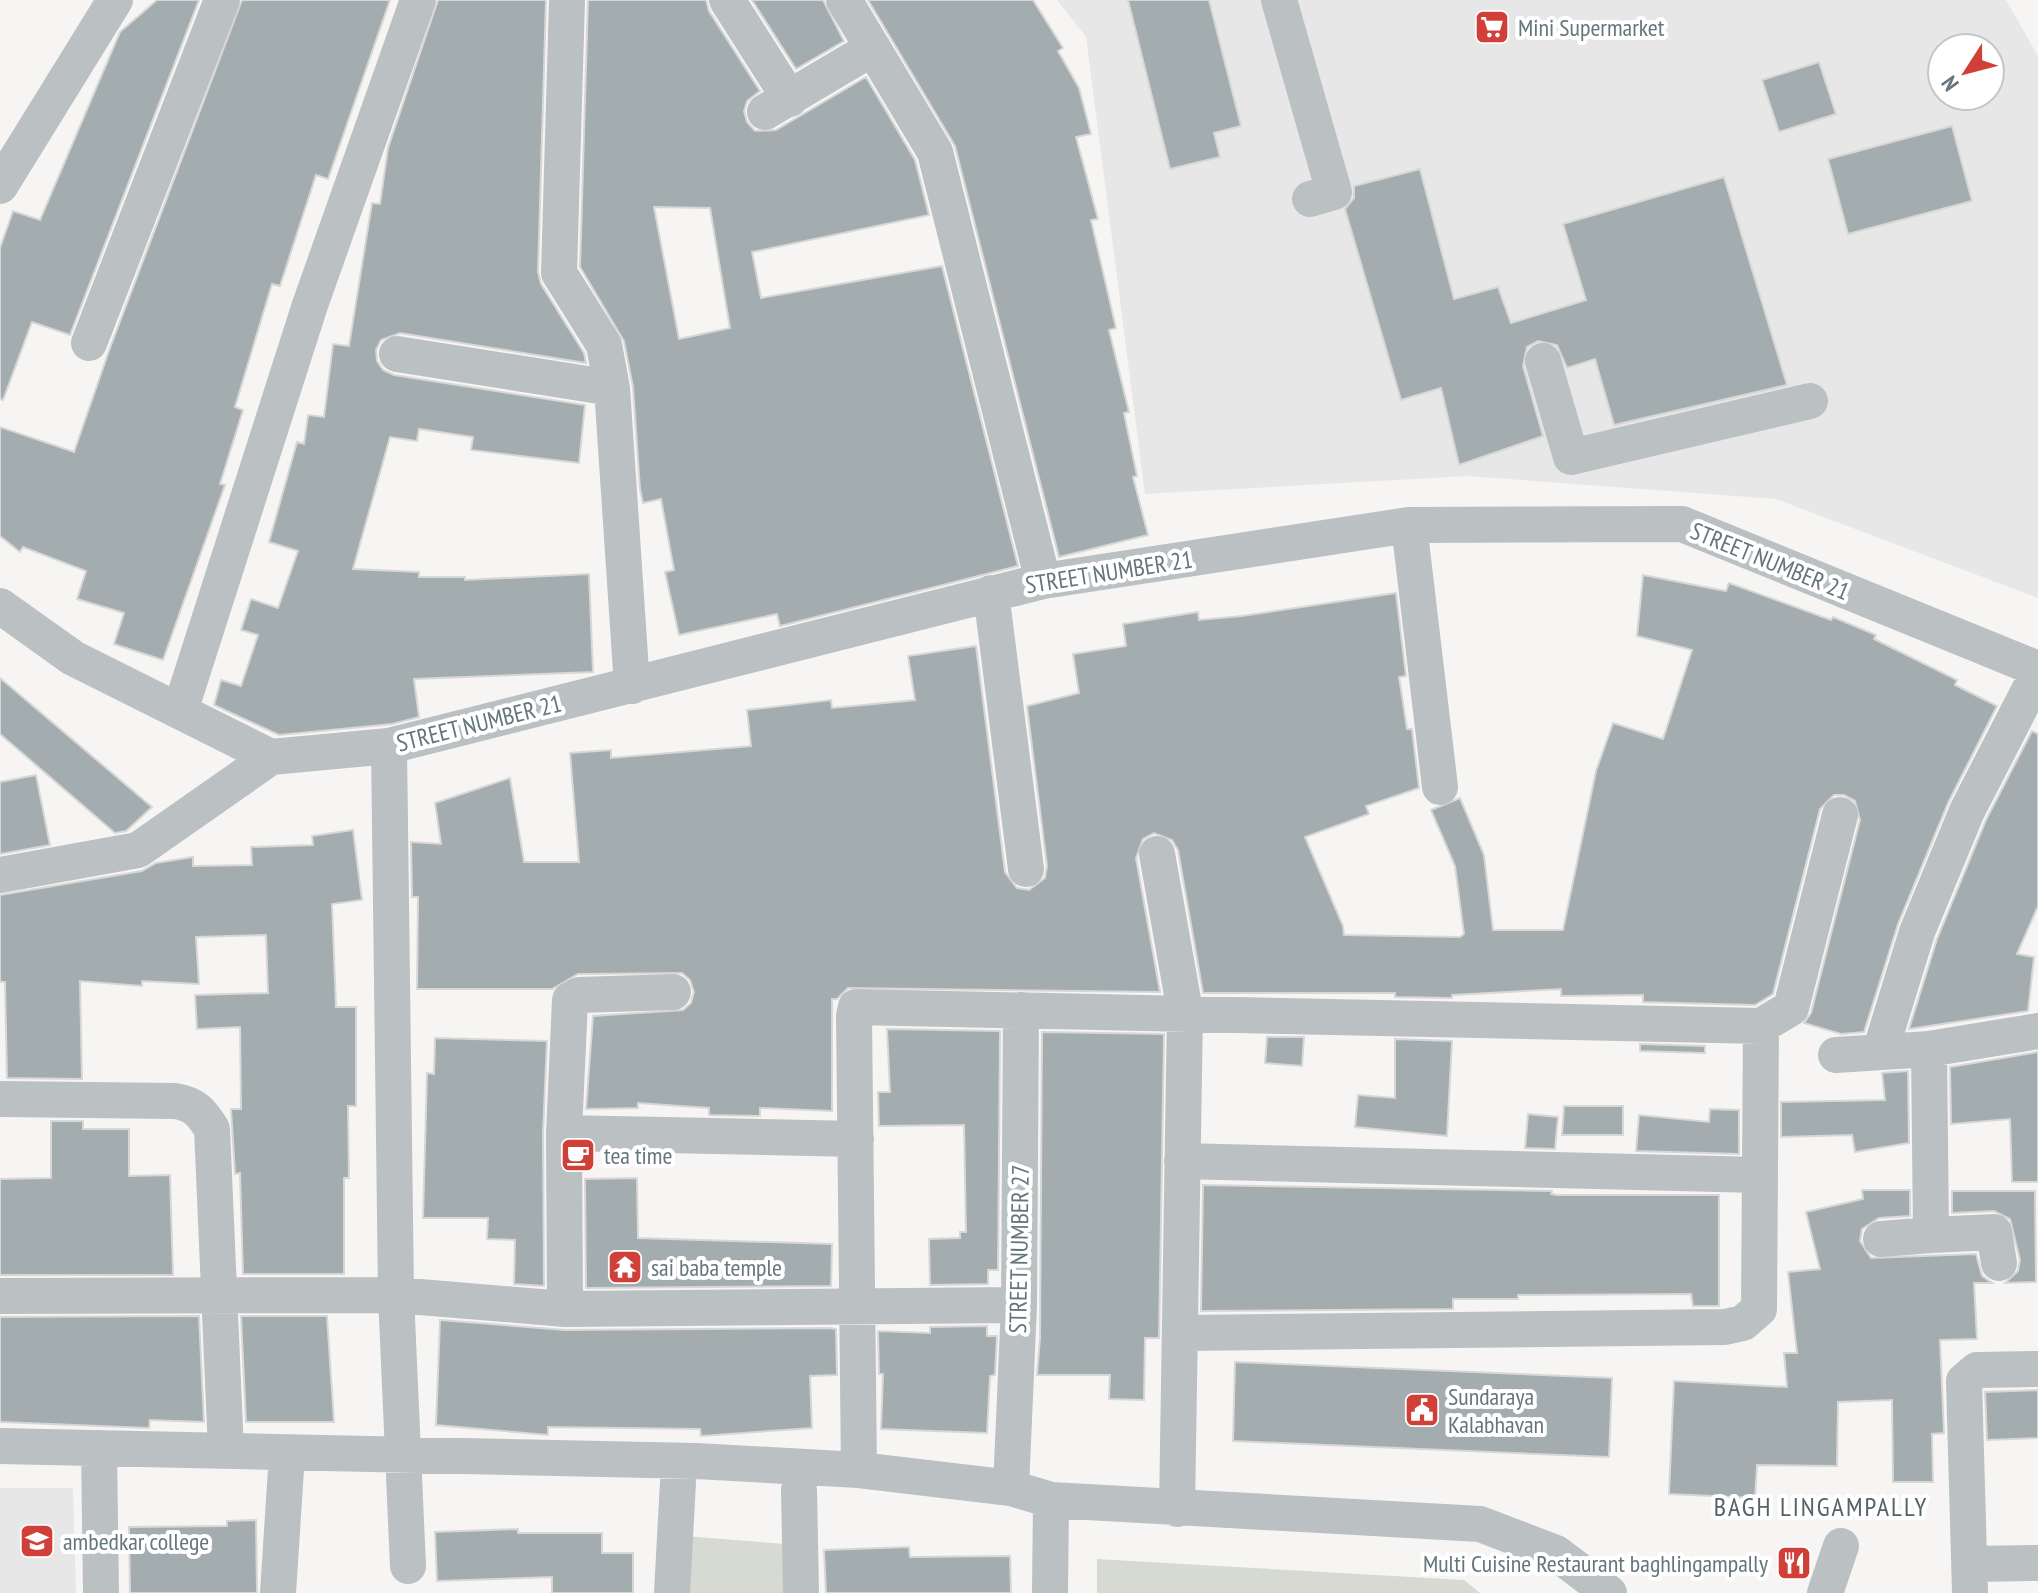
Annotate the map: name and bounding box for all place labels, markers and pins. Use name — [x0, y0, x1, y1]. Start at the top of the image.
supermarket icon: Mini Supermarket — [1473, 8, 1511, 46]
place label: Mini Supermarket — [1518, 12, 1665, 43]
cafe icon: tea time — [559, 1136, 597, 1174]
place label: tea time — [604, 1140, 672, 1171]
temple icon: sai baba temple — [606, 1248, 644, 1286]
place label: sai baba temple — [651, 1252, 782, 1283]
place label: Sundaraya Kalabhavan — [1448, 1381, 1544, 1440]
public building icon: Sundaraya Kalabhavan — [1403, 1391, 1441, 1429]
school or university icon: ambedkar college — [18, 1522, 56, 1560]
place label: ambedkar college — [63, 1526, 209, 1557]
restaurant icon: Multi Cuisine Restaurant baghlingampally — [1775, 1544, 1813, 1582]
place label: Multi Cuisine Restaurant baghlingampally — [1423, 1548, 1768, 1579]

